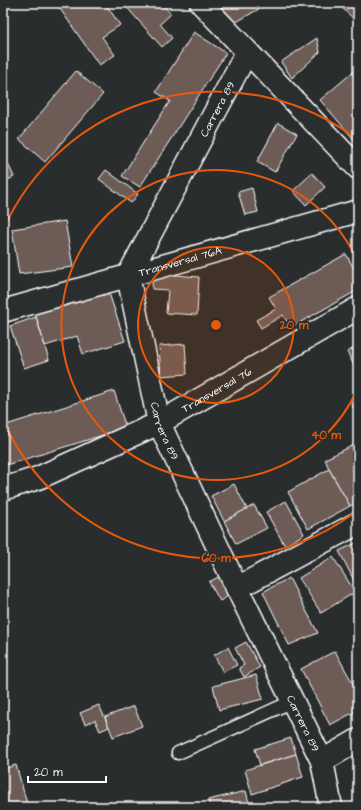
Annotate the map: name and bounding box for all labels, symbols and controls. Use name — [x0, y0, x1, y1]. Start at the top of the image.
street label: Carrera 89 — [197, 79, 238, 140]
street label: Transversal 76A — [137, 243, 223, 280]
text: 20 m — [279, 317, 309, 334]
centre of rings — [209, 318, 223, 332]
street label: Transversal 76 — [179, 364, 254, 416]
street label: Carrera 89 — [147, 401, 182, 462]
text: 40 m — [311, 427, 342, 444]
text: 60 m — [201, 550, 231, 567]
street label: Carrera 89 — [283, 693, 323, 754]
scale bar — [28, 758, 106, 784]
text: 20 m — [34, 764, 63, 781]

